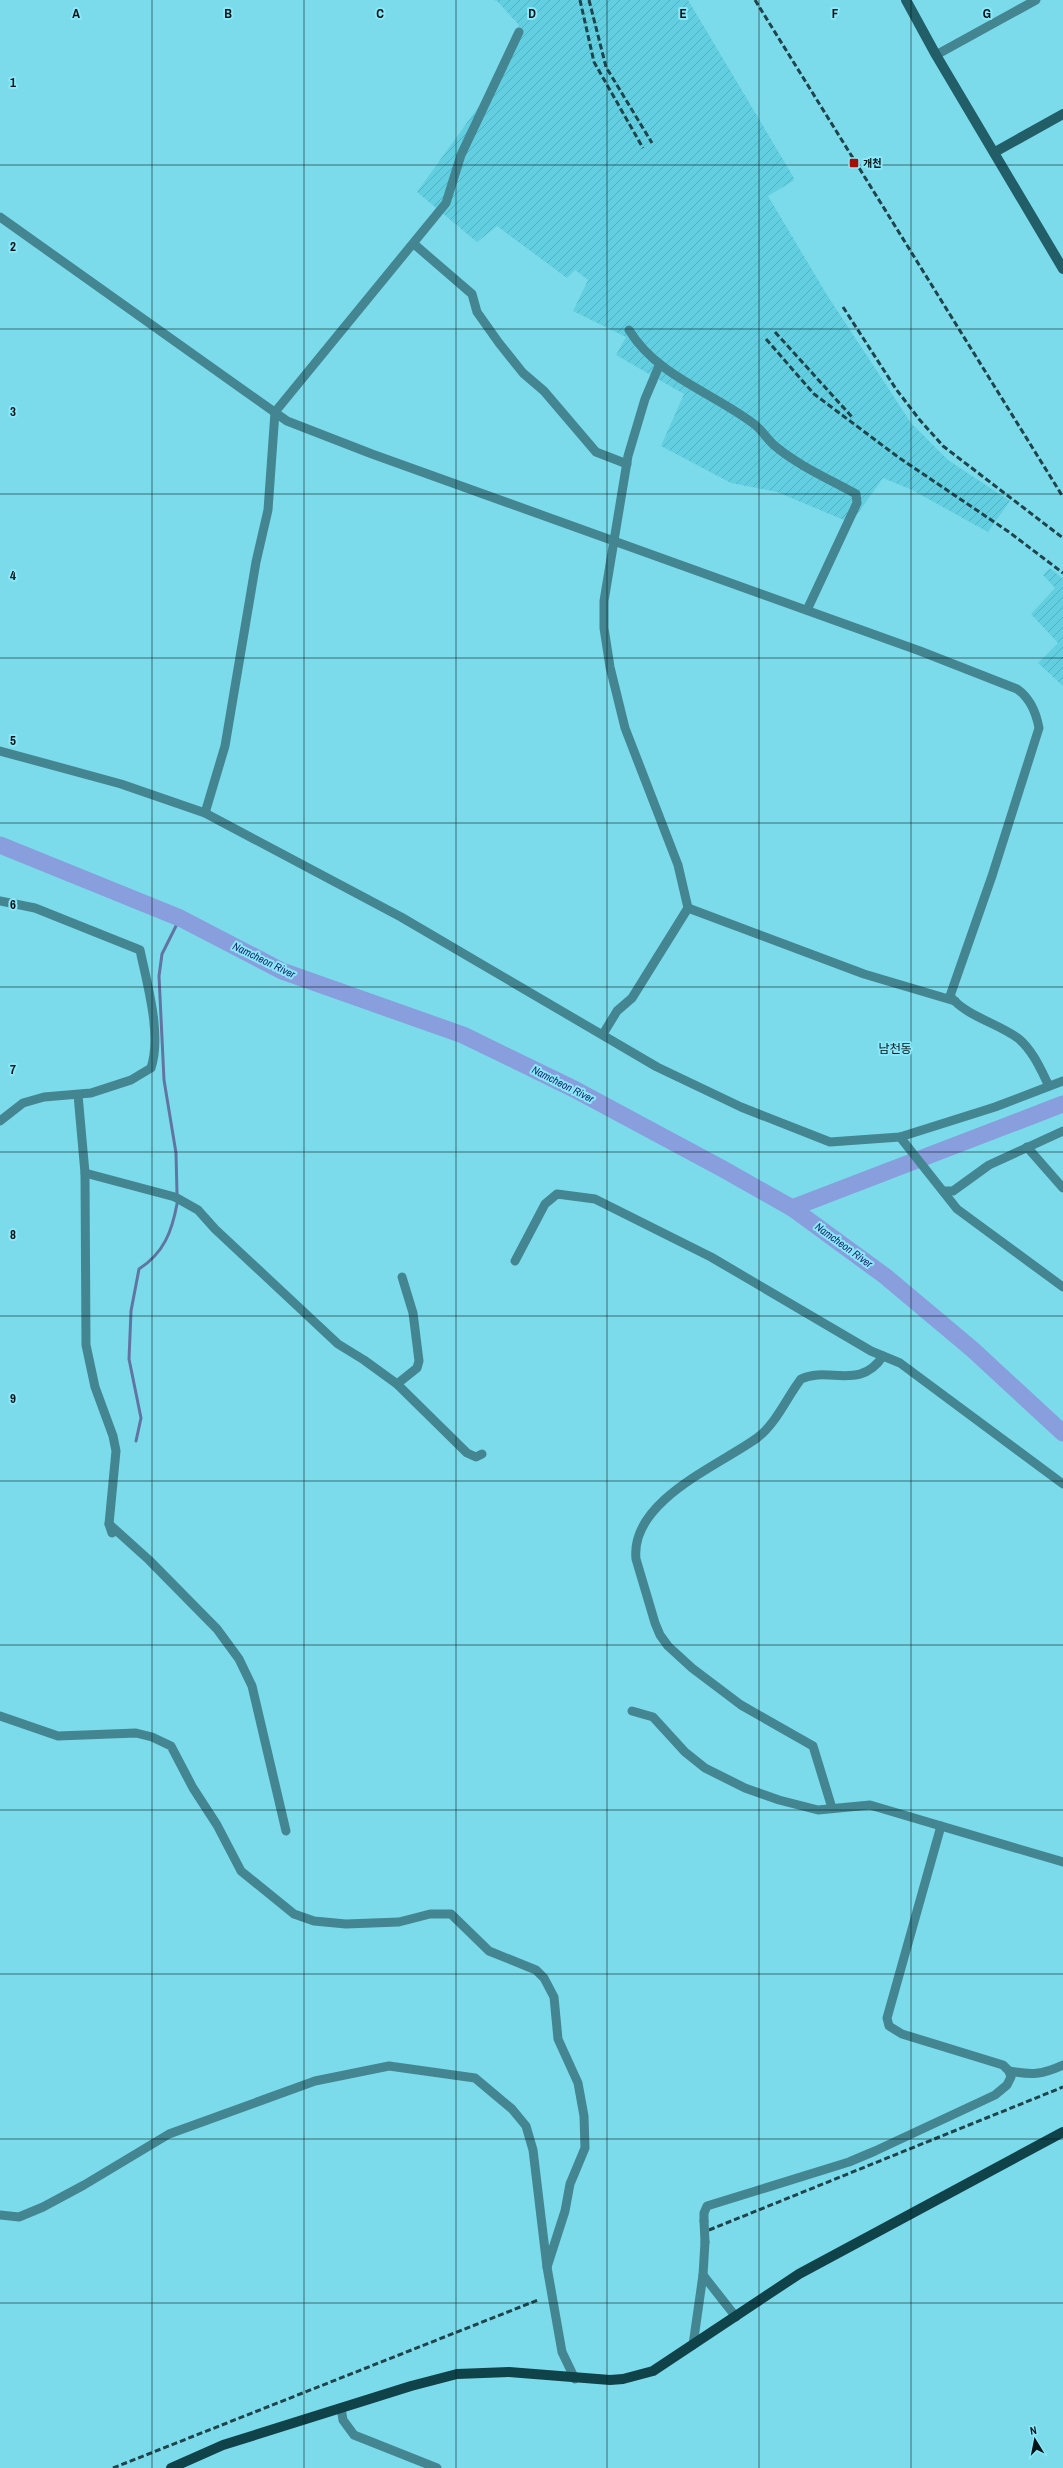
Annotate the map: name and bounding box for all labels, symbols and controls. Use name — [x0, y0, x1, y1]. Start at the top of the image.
text: A — [72, 5, 80, 22]
text: B — [224, 5, 232, 22]
text: C — [376, 5, 384, 22]
text: D — [528, 5, 536, 22]
text: E — [679, 5, 687, 22]
text: F — [832, 5, 839, 22]
text: G — [983, 5, 991, 22]
text: 1 — [10, 74, 16, 91]
marker: 개천 — [848, 157, 860, 169]
place label: 개천 — [863, 157, 881, 170]
text: 2 — [10, 238, 16, 255]
text: 3 — [10, 403, 16, 420]
text: 4 — [10, 567, 16, 584]
text: 5 — [10, 732, 16, 749]
text: 6 — [10, 896, 16, 913]
water label: Namcheon River — [231, 939, 298, 982]
district label: 남천동 — [878, 1041, 912, 1057]
text: 7 — [10, 1061, 16, 1078]
water label: Namcheon River — [530, 1062, 597, 1106]
water label: Namcheon River — [813, 1219, 876, 1271]
text: 8 — [10, 1226, 16, 1243]
text: 9 — [10, 1390, 16, 1407]
north arrow — [1015, 2420, 1055, 2460]
text: N — [1029, 2423, 1038, 2438]

